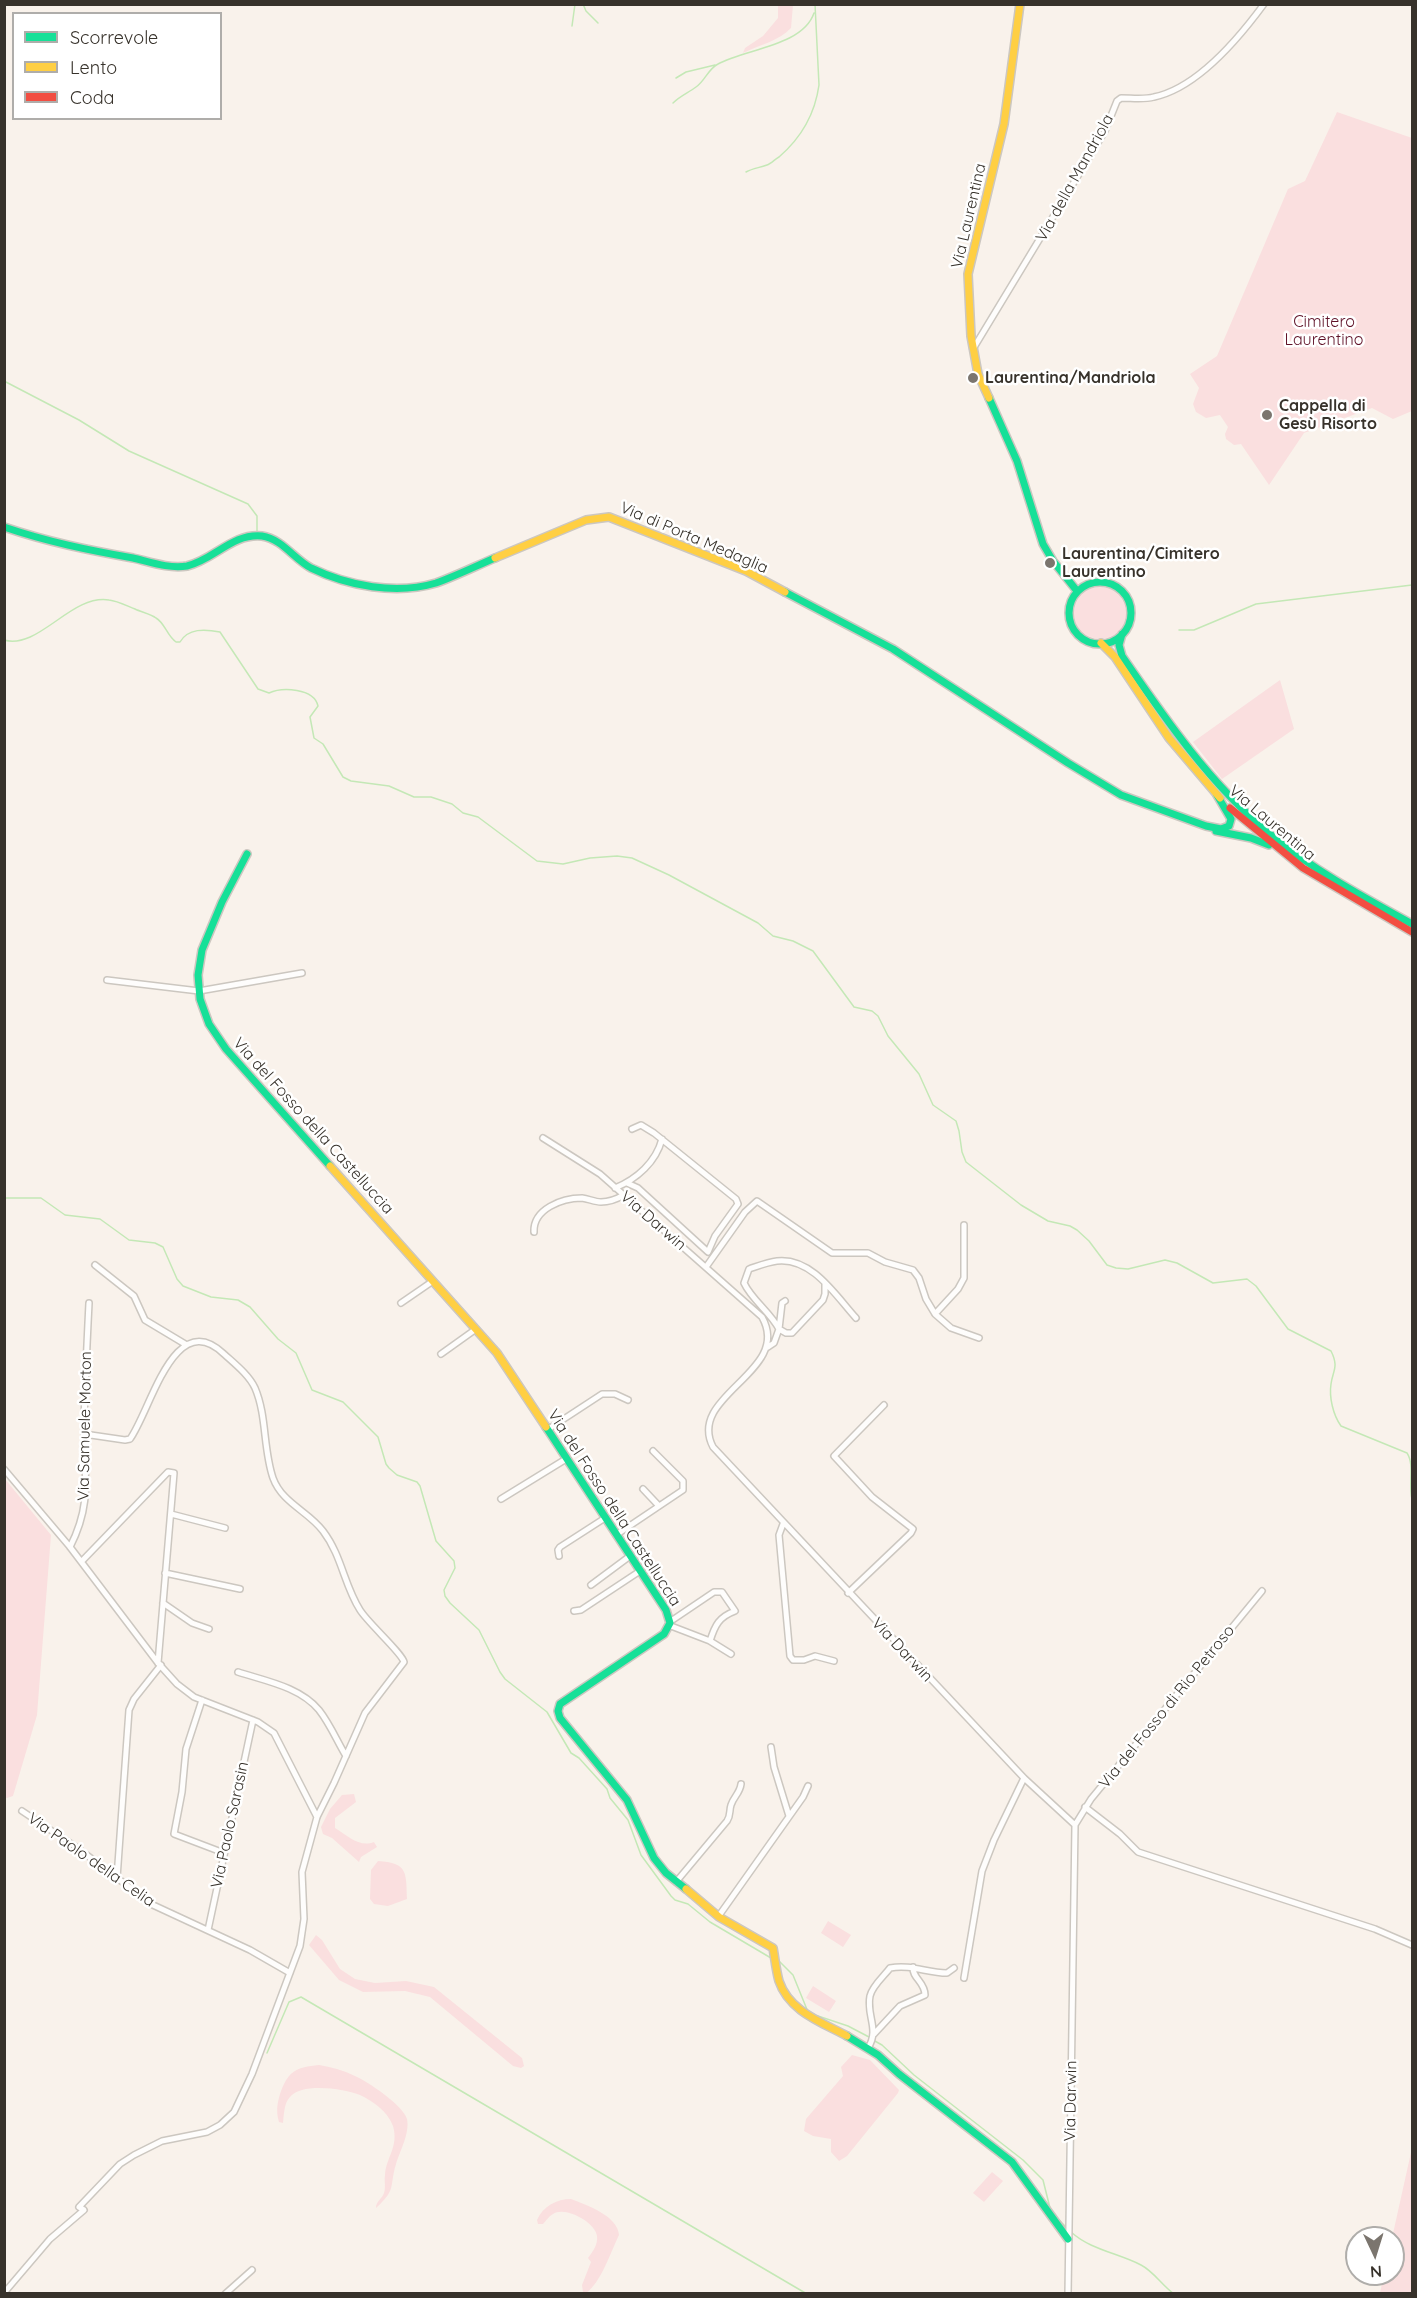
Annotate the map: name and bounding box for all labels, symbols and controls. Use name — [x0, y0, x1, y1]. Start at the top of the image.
legend — [12, 12, 222, 120]
text: Scorrevole — [70, 26, 158, 49]
text: Lento — [70, 56, 117, 79]
text: Coda — [70, 86, 114, 109]
street label: Via della Mandriola — [1032, 111, 1118, 245]
street label: Via Laurentina — [948, 162, 990, 270]
park label: Cimitero Laurentino — [1284, 312, 1364, 350]
place label: Laurentina/Mandriola — [985, 368, 1156, 388]
marker: Laurentina/Mandriola — [966, 371, 980, 385]
place label: Cappella di Gesù Risorto — [1279, 396, 1377, 434]
marker: Cappella di Gesù Risorto — [1260, 408, 1274, 422]
street label: Via di Porta Medaglia — [617, 498, 771, 578]
place label: Laurentina/Cimitero Laurentino — [1062, 544, 1220, 582]
marker: Laurentina/Cimitero Laurentino — [1043, 556, 1057, 570]
street label: Via Laurentina — [1225, 781, 1319, 865]
street label: Via del Fosso della Castelluccia — [229, 1034, 397, 1218]
street label: Via Darwin — [616, 1187, 690, 1255]
street label: Via Samuele Morton — [74, 1351, 96, 1501]
street label: Via del Fosso della Castelluccia — [543, 1406, 685, 1610]
street label: Via Darwin — [867, 1614, 937, 1686]
street label: Via del Fosso di Rio Petroso — [1095, 1621, 1239, 1793]
street label: Via Paolo Sarasin — [207, 1760, 253, 1890]
street label: Via Paolo della Celia — [24, 1809, 158, 1911]
street label: Via Darwin — [1061, 2060, 1081, 2142]
north arrow — [1345, 2226, 1405, 2286]
text: N — [1370, 2262, 1383, 2282]

